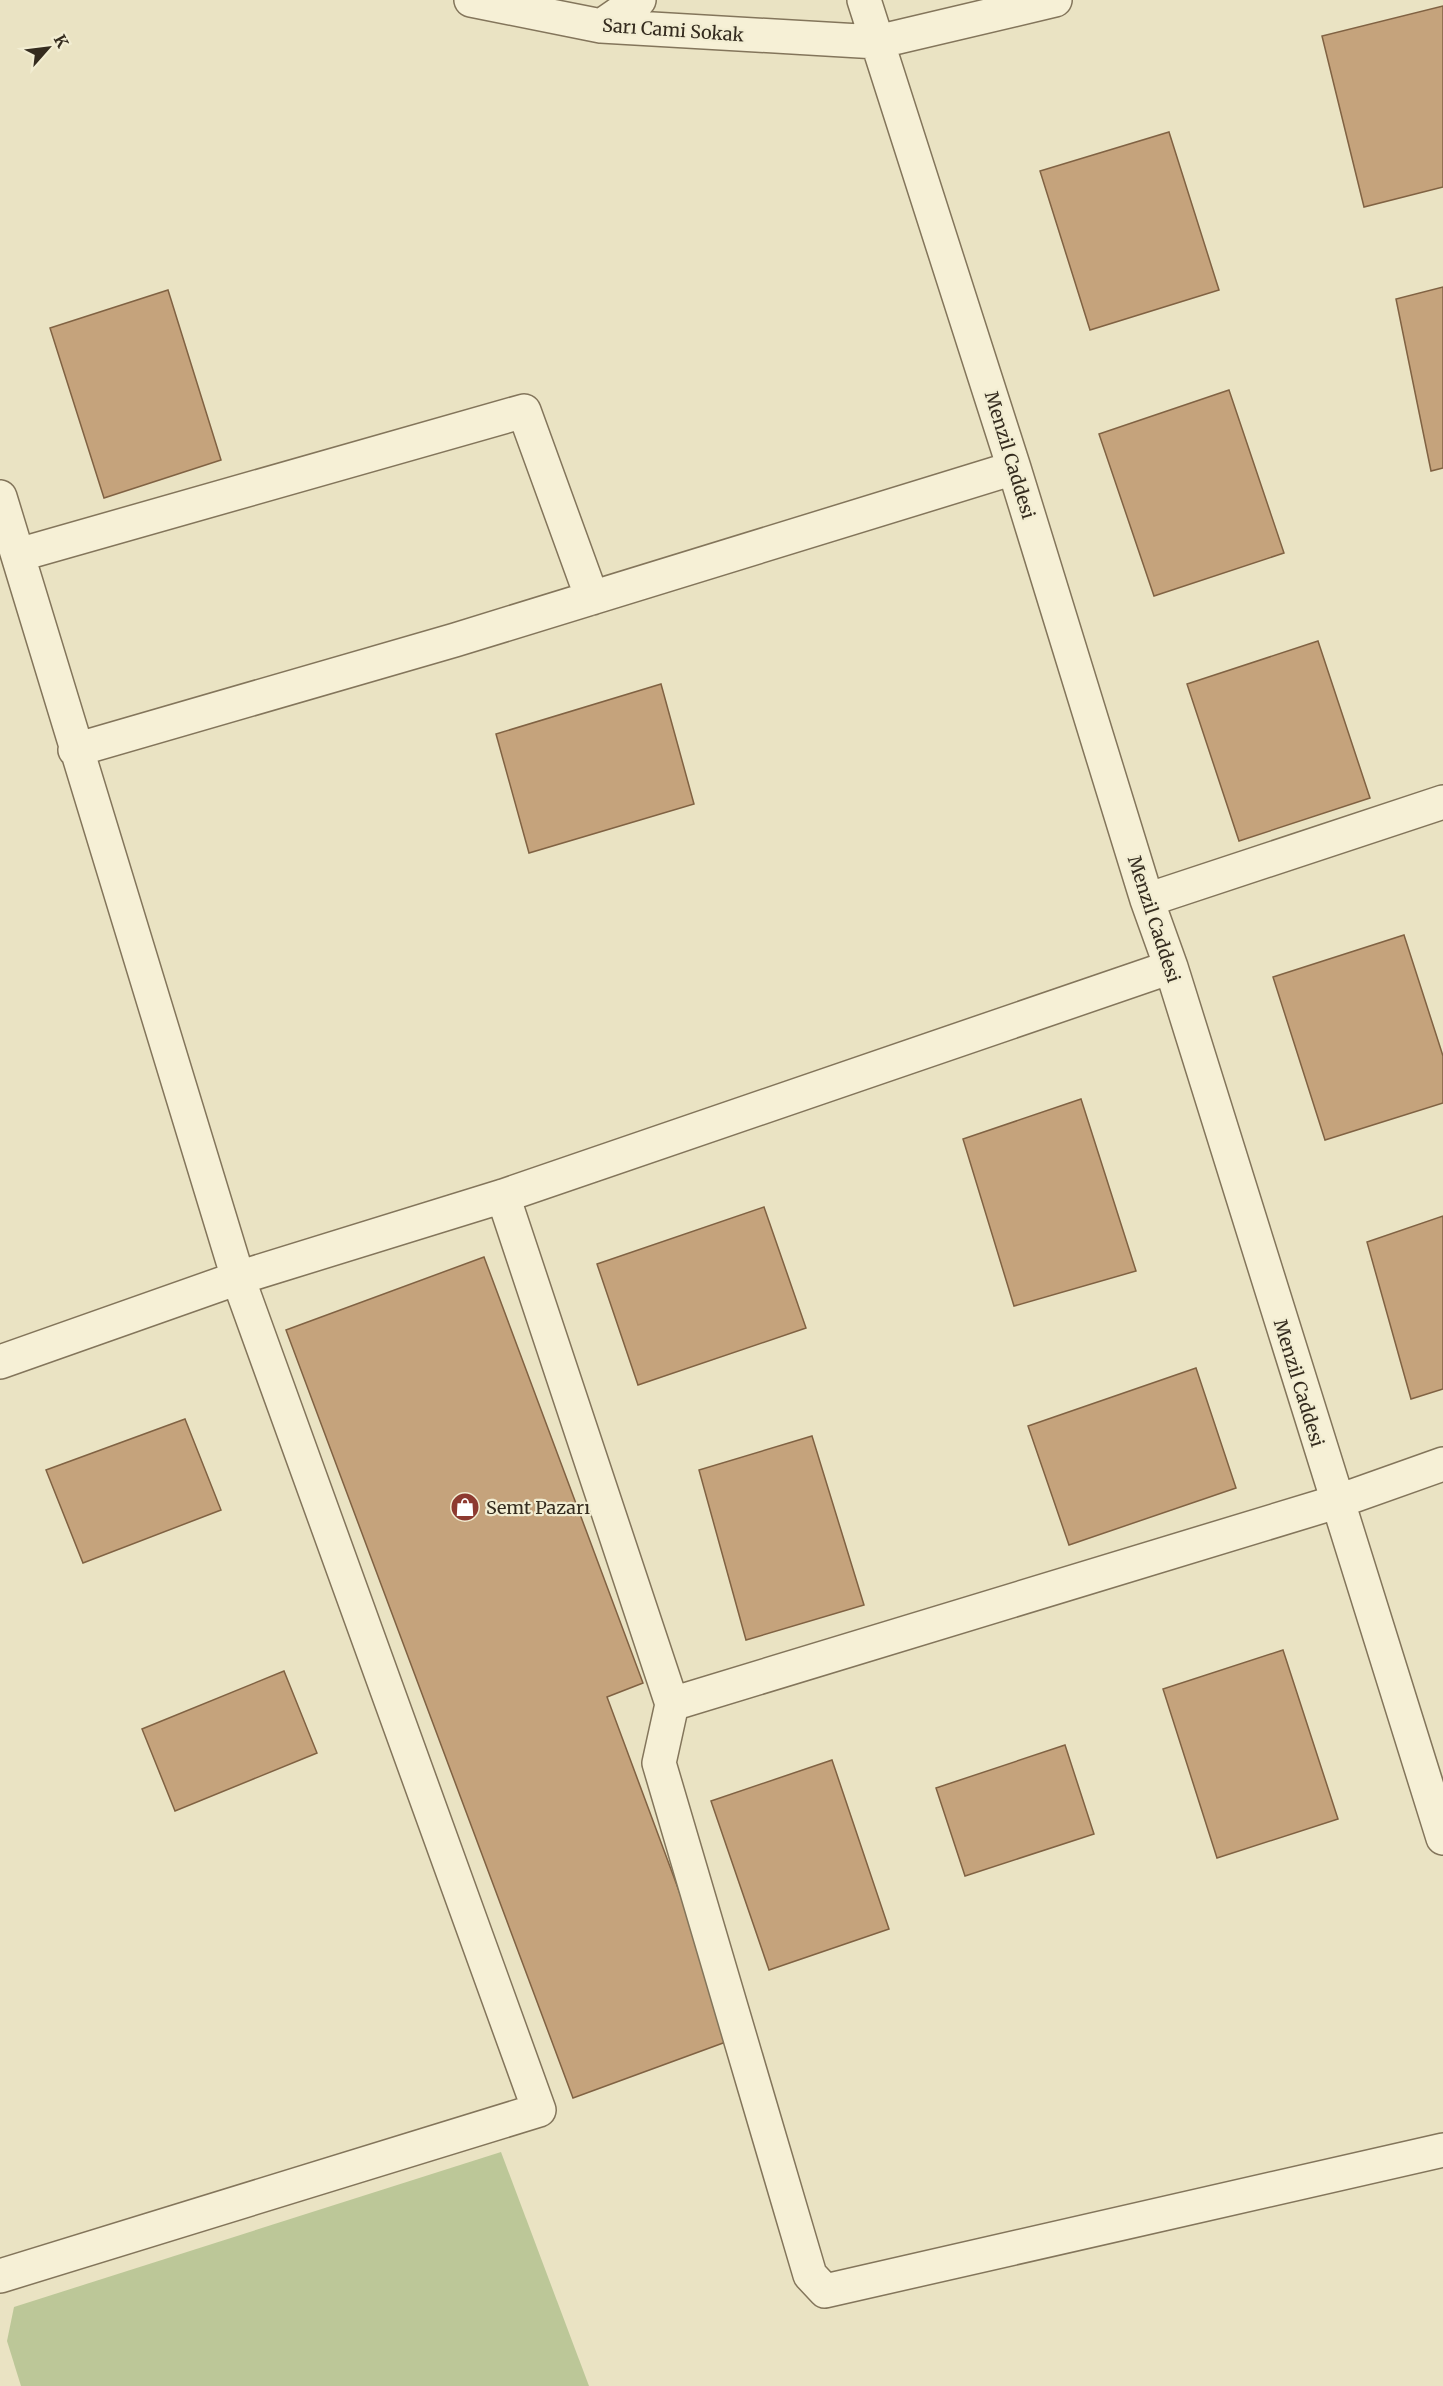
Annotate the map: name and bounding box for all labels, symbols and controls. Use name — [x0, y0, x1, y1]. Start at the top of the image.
street label: Sarı Cami Sokak — [601, 14, 745, 46]
north arrow — [18, 18, 78, 78]
text: K — [50, 31, 73, 51]
street label: Menzil Caddesi — [980, 389, 1040, 522]
street label: Menzil Caddesi — [1123, 853, 1185, 985]
street label: Menzil Caddesi — [1269, 1317, 1329, 1450]
shop icon: Semt Pazarı — [449, 1491, 481, 1523]
place label: Semt Pazarı — [486, 1496, 590, 1519]

